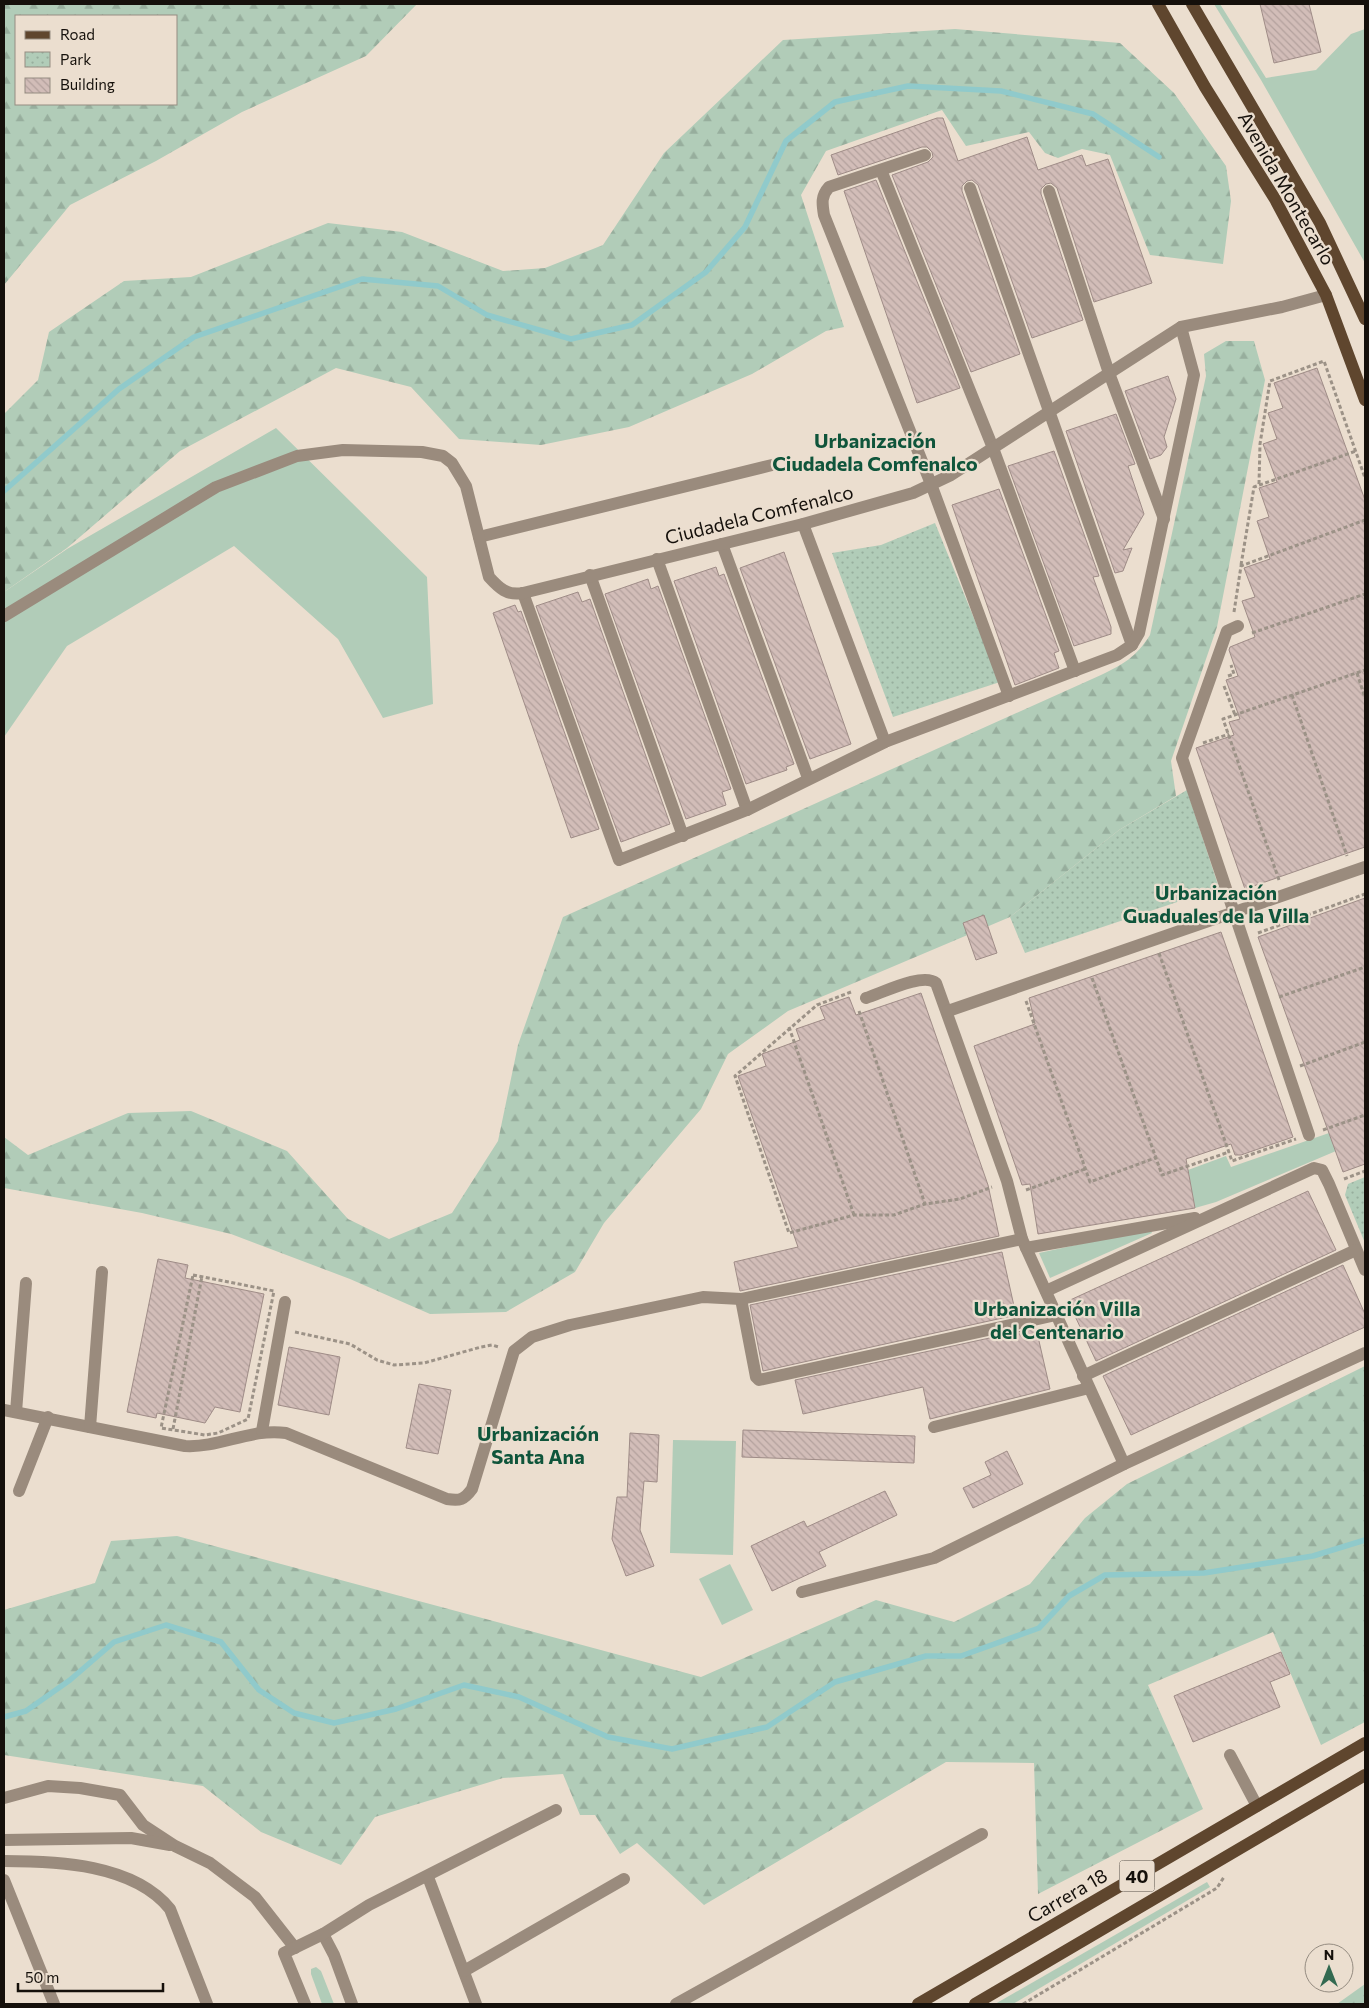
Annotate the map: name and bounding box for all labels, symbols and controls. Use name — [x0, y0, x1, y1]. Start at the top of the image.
legend — [15, 15, 178, 105]
text: Road — [60, 25, 95, 43]
text: Park — [60, 50, 91, 68]
text: Building — [60, 75, 115, 93]
street label: Avenida Montecarlo — [1234, 107, 1340, 269]
district label: Urbanización Ciudadela Comfenalco — [772, 428, 978, 475]
street label: Ciudadela Comfenalco — [662, 479, 856, 549]
district label: Urbanización Guaduales de la Villa — [1123, 880, 1309, 927]
district label: Urbanización Villa del Centenario — [974, 1296, 1141, 1343]
district label: Urbanización Santa Ana — [477, 1421, 599, 1468]
road number: 40 — [1120, 1860, 1154, 1892]
street label: Carrera 18 — [1023, 1863, 1111, 1927]
north arrow — [1304, 1943, 1354, 1993]
text: N — [1324, 1946, 1334, 1963]
scale bar — [18, 1960, 162, 1992]
text: 50 m — [25, 1968, 59, 1986]

